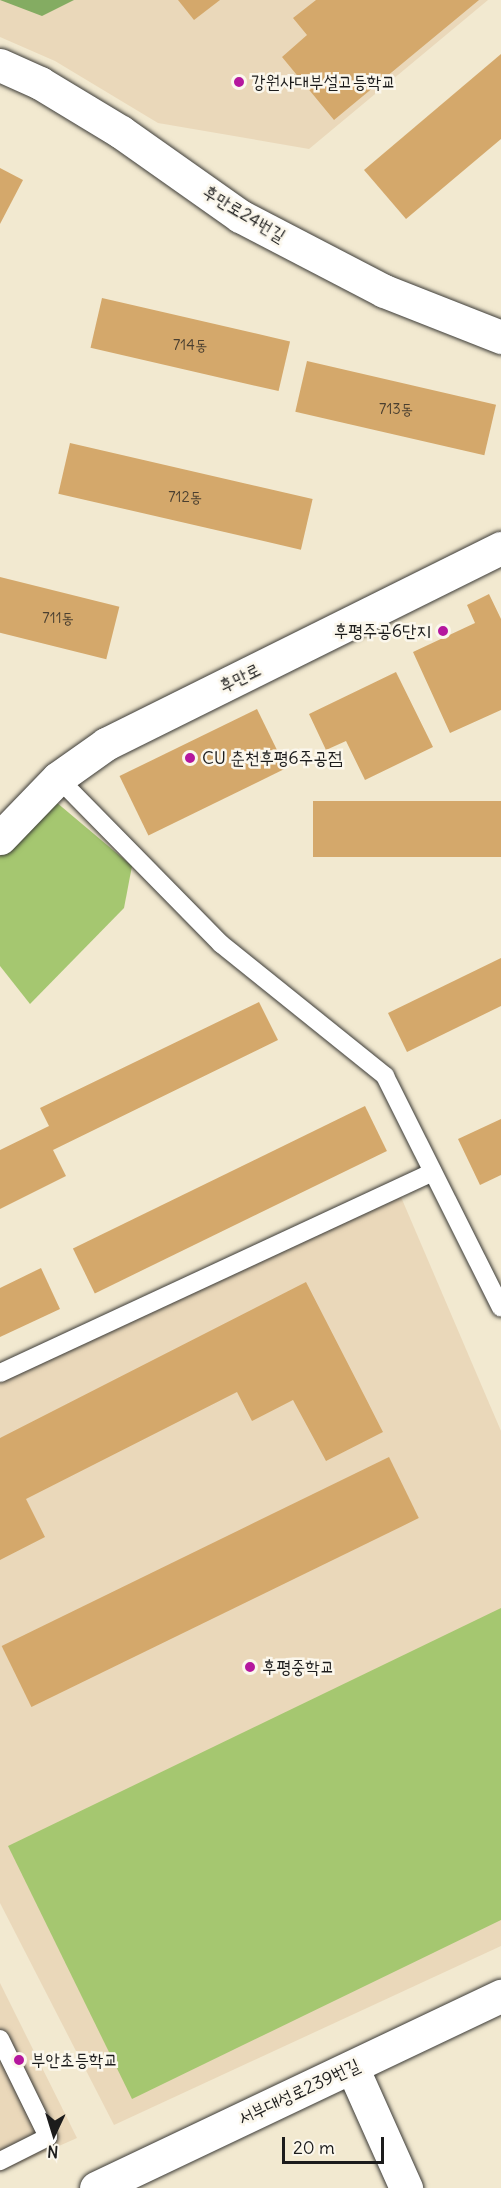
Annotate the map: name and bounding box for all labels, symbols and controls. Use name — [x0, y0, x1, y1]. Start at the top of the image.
place label: 강원사대부설고등학교 — [251, 71, 396, 93]
marker: 강원사대부설고등학교 — [232, 75, 246, 89]
street label: 후만로24번길 — [199, 181, 289, 247]
house number: 714동 — [173, 336, 207, 354]
house number: 713동 — [379, 400, 413, 418]
house number: 712동 — [168, 488, 202, 506]
house number: 711동 — [42, 609, 74, 627]
place label: 후평주공6단지 — [334, 620, 431, 642]
marker: 후평주공6단지 — [436, 624, 450, 638]
street label: 후만로 — [216, 659, 264, 697]
place label: CU 춘천후평6주공점 — [202, 747, 342, 769]
marker: CU 춘천후평6주공점 — [183, 751, 197, 765]
place label: 후평중학교 — [262, 1656, 334, 1678]
marker: 후평중학교 — [243, 1660, 257, 1674]
place label: 부안초등학교 — [31, 2049, 118, 2071]
marker: 부안초등학교 — [12, 2053, 26, 2067]
street label: 서부대성로239번길 — [235, 2054, 363, 2130]
north arrow — [24, 2104, 84, 2164]
scale bar — [285, 2125, 387, 2163]
text: 20 m — [293, 2136, 335, 2159]
text: N — [47, 2142, 59, 2162]

